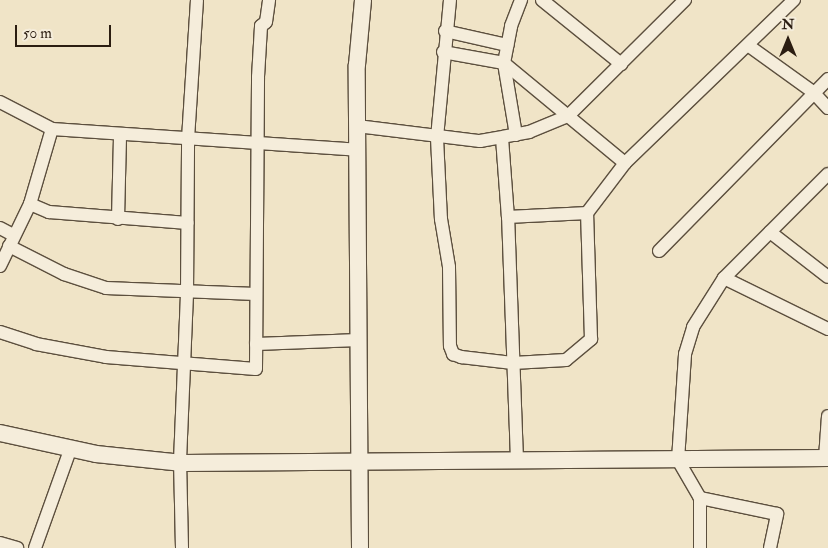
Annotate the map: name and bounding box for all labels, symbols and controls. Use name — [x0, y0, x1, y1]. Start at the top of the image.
scale bar — [18, 15, 114, 47]
north arrow — [763, 15, 813, 65]
text: N — [782, 16, 794, 33]
text: 50 m — [23, 24, 52, 43]

